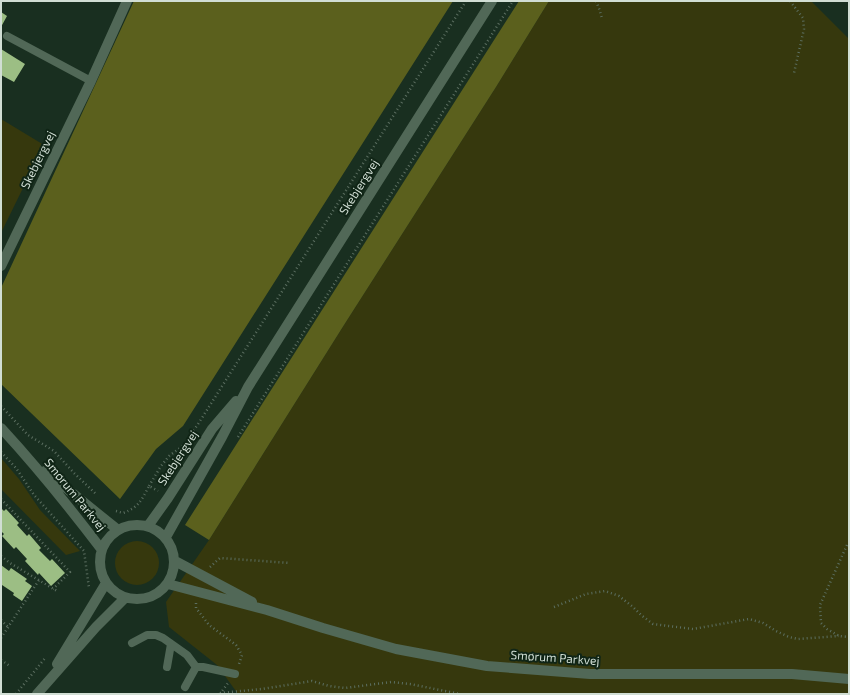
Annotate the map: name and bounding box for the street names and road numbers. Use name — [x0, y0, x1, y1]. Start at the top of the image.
street label: Skebjergvej — [17, 128, 58, 191]
street label: Skebjergvej — [336, 156, 382, 217]
street label: Skebjergvej — [154, 427, 201, 488]
street label: Smørum Parkvej — [41, 455, 109, 534]
street label: Smørum Parkvej — [510, 647, 600, 668]

